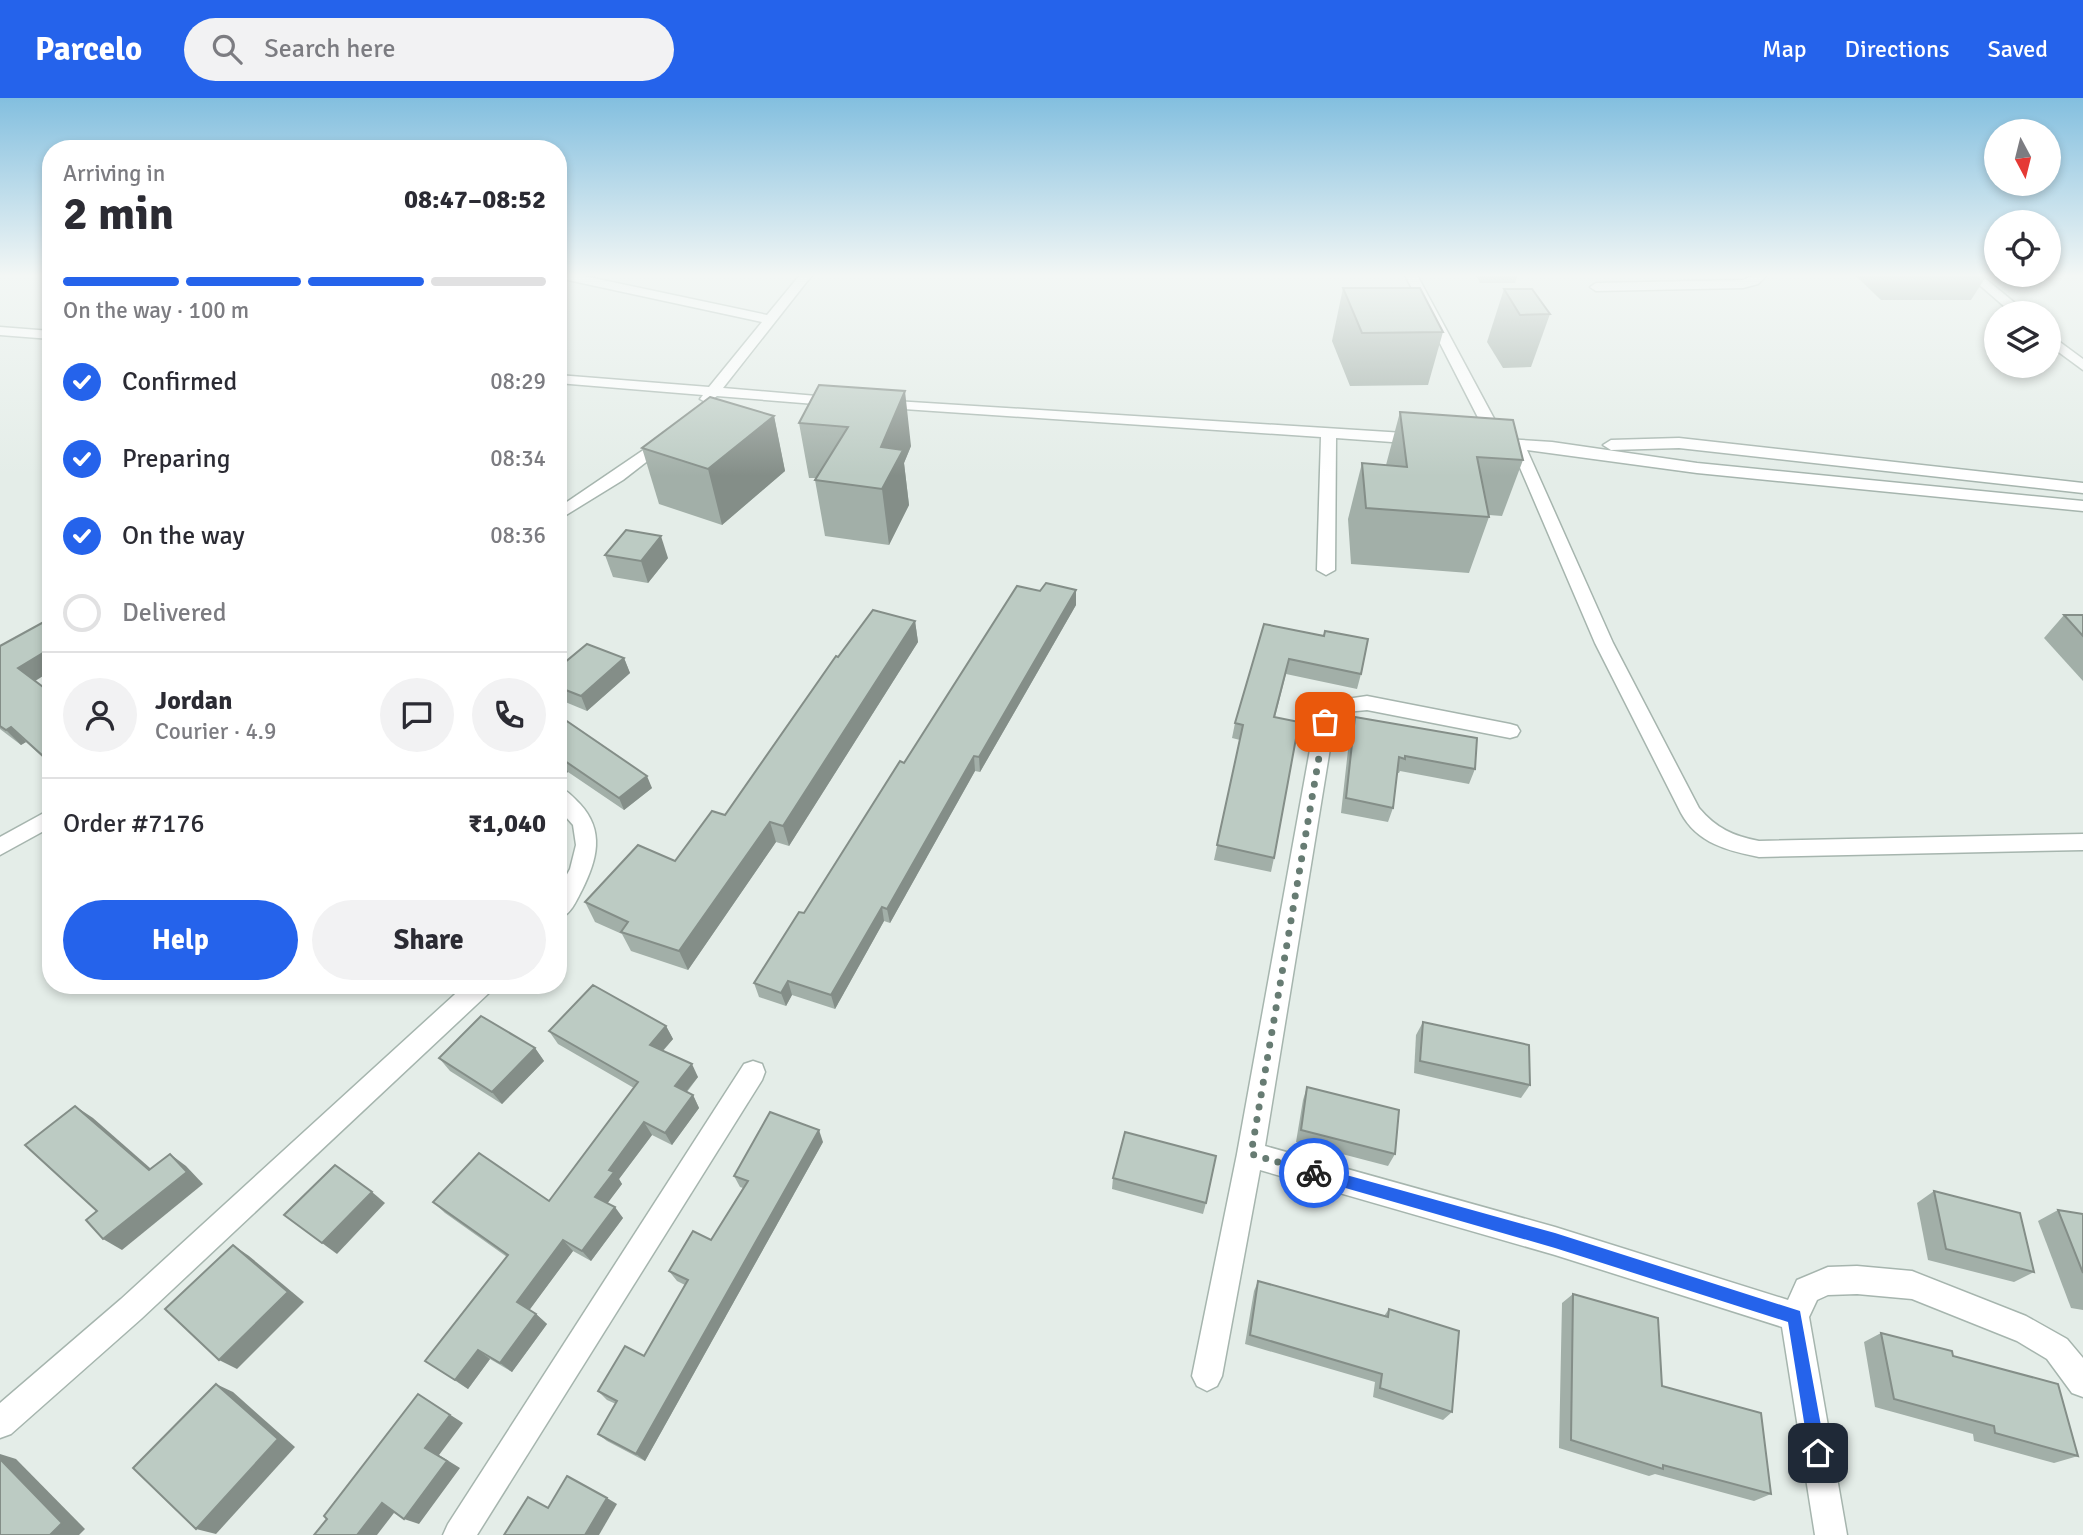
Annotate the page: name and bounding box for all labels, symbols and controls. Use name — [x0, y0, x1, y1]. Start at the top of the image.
search box — [184, 18, 674, 81]
text: Parcelo — [35, 29, 142, 70]
icon: search — [208, 30, 246, 68]
text: Search here — [264, 33, 395, 65]
text: Map — [1762, 34, 1807, 64]
text: Directions — [1845, 34, 1950, 64]
text: Saved — [1988, 34, 2048, 64]
north arrow — [1984, 119, 2062, 196]
map controls — [1984, 119, 2061, 378]
text: Arriving in — [63, 159, 165, 188]
text: 08:47–08:52 — [404, 184, 546, 216]
text: 2 min — [63, 186, 174, 242]
button: locate — [1984, 210, 2061, 287]
text: On the way · 100 m — [63, 296, 249, 325]
button: layers — [1984, 301, 2061, 378]
icon: check — [63, 363, 101, 401]
text: Confirmed — [122, 366, 237, 398]
text: 08:29 — [490, 367, 546, 396]
icon: check — [63, 440, 101, 478]
text: Preparing — [122, 443, 230, 475]
text: 08:34 — [490, 444, 546, 473]
icon: check — [63, 517, 101, 555]
text: On the way — [122, 520, 245, 552]
text: 08:36 — [490, 521, 546, 550]
text: Delivered — [122, 597, 227, 629]
button: person — [63, 678, 137, 752]
button: chat — [380, 678, 454, 752]
button: phone — [472, 678, 546, 752]
text: Jordan — [155, 685, 232, 717]
pin — [1295, 692, 1355, 752]
icon: bag — [1306, 703, 1344, 741]
text: Courier · 4.9 — [155, 717, 276, 746]
text: Order #7176 — [63, 808, 204, 840]
text: ₹1,040 — [468, 808, 546, 840]
button: Help — [63, 900, 298, 980]
button: Share — [312, 900, 546, 980]
courier — [1279, 1138, 1349, 1208]
icon: bike — [1295, 1154, 1333, 1192]
pin — [1788, 1423, 1848, 1483]
icon: home — [1799, 1434, 1837, 1472]

